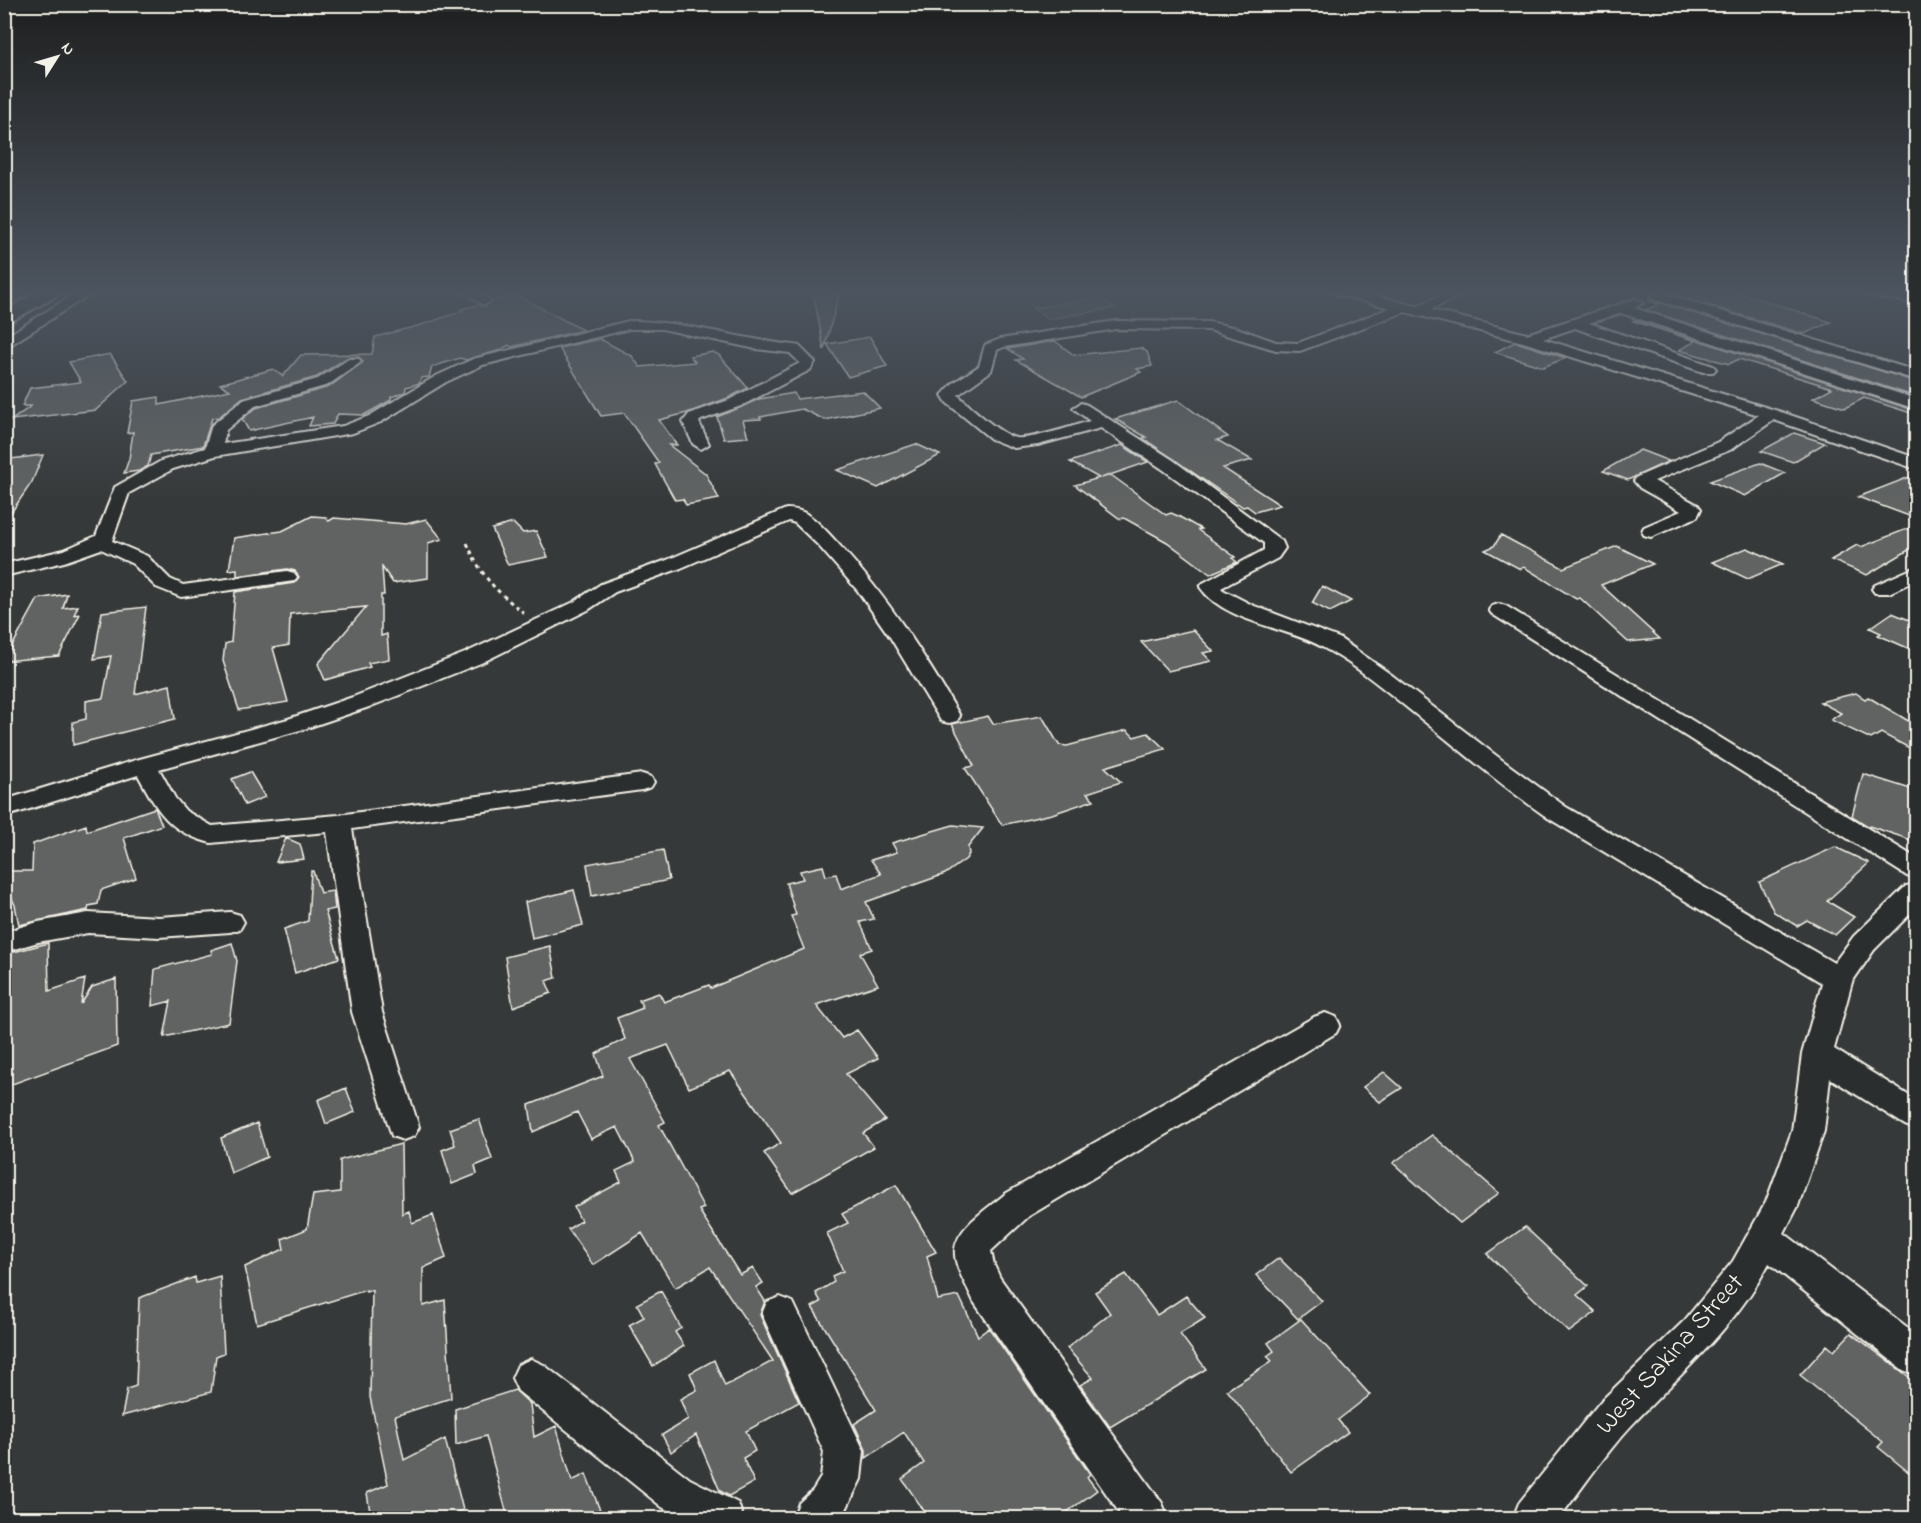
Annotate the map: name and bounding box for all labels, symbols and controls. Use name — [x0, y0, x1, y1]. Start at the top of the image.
north arrow — [27, 27, 87, 87]
text: N — [55, 38, 80, 61]
street label: West Sakina Street — [1588, 1266, 1754, 1444]

